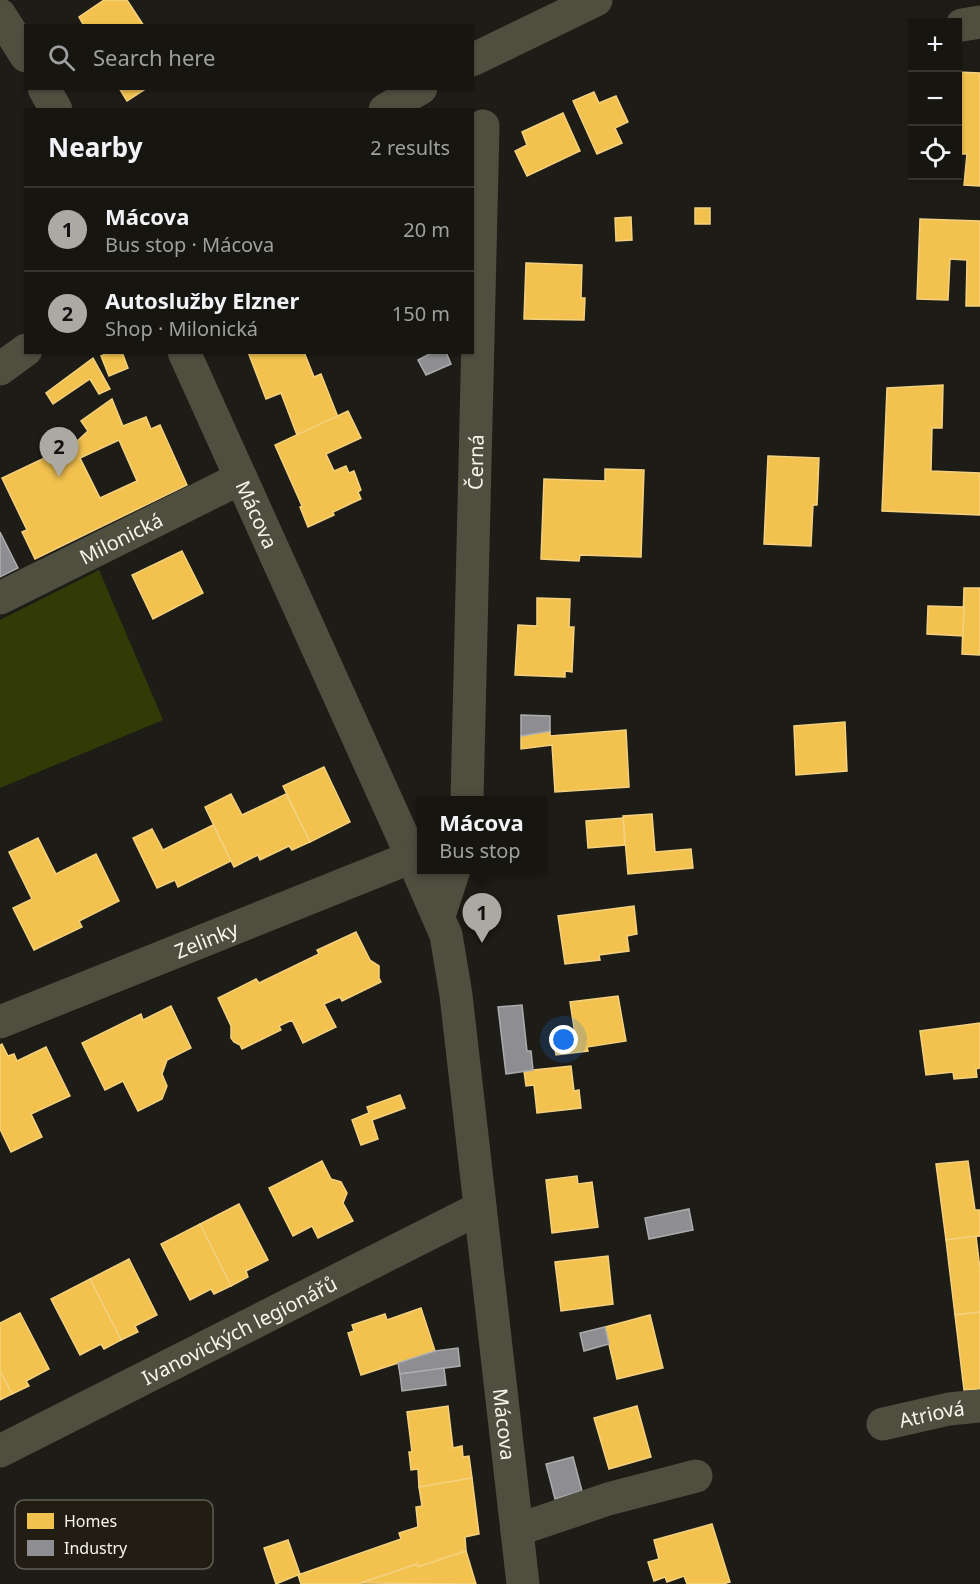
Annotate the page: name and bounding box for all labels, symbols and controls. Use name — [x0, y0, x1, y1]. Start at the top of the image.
map controls — [908, 18, 962, 180]
button: + — [908, 18, 962, 72]
search box — [24, 24, 474, 90]
icon: search — [45, 41, 78, 74]
text: Search here — [93, 42, 215, 72]
button: − — [908, 72, 962, 126]
button: locate — [908, 126, 962, 180]
text: Nearby — [48, 129, 143, 165]
text: 2 results — [370, 134, 450, 161]
text: Mácova — [105, 201, 189, 231]
text: 1 — [62, 216, 73, 243]
text: 20 m — [403, 216, 450, 243]
text: Bus stop · Mácova — [105, 231, 274, 258]
text: Autoslužby Elzner — [105, 285, 299, 315]
text: 2 — [62, 300, 73, 327]
text: 150 m — [392, 300, 450, 327]
text: Shop · Milonická — [105, 315, 258, 342]
pin: 2 — [40, 428, 78, 477]
street label: Černá — [461, 434, 489, 490]
street label: Mácova — [230, 476, 284, 553]
street label: Milonická — [75, 506, 167, 570]
popup — [417, 796, 546, 874]
text: Mácova — [439, 807, 524, 837]
text: Bus stop — [439, 837, 521, 864]
pin: 1 — [462, 894, 502, 943]
street label: Zelinky — [170, 914, 243, 964]
your location — [549, 1025, 578, 1054]
street label: Ivanovických legionářů — [137, 1269, 341, 1391]
street label: Mácova — [487, 1387, 522, 1462]
street label: Atriová — [896, 1394, 966, 1433]
legend — [15, 1500, 213, 1569]
text: Homes — [64, 1510, 117, 1532]
text: Industry — [64, 1537, 128, 1559]

